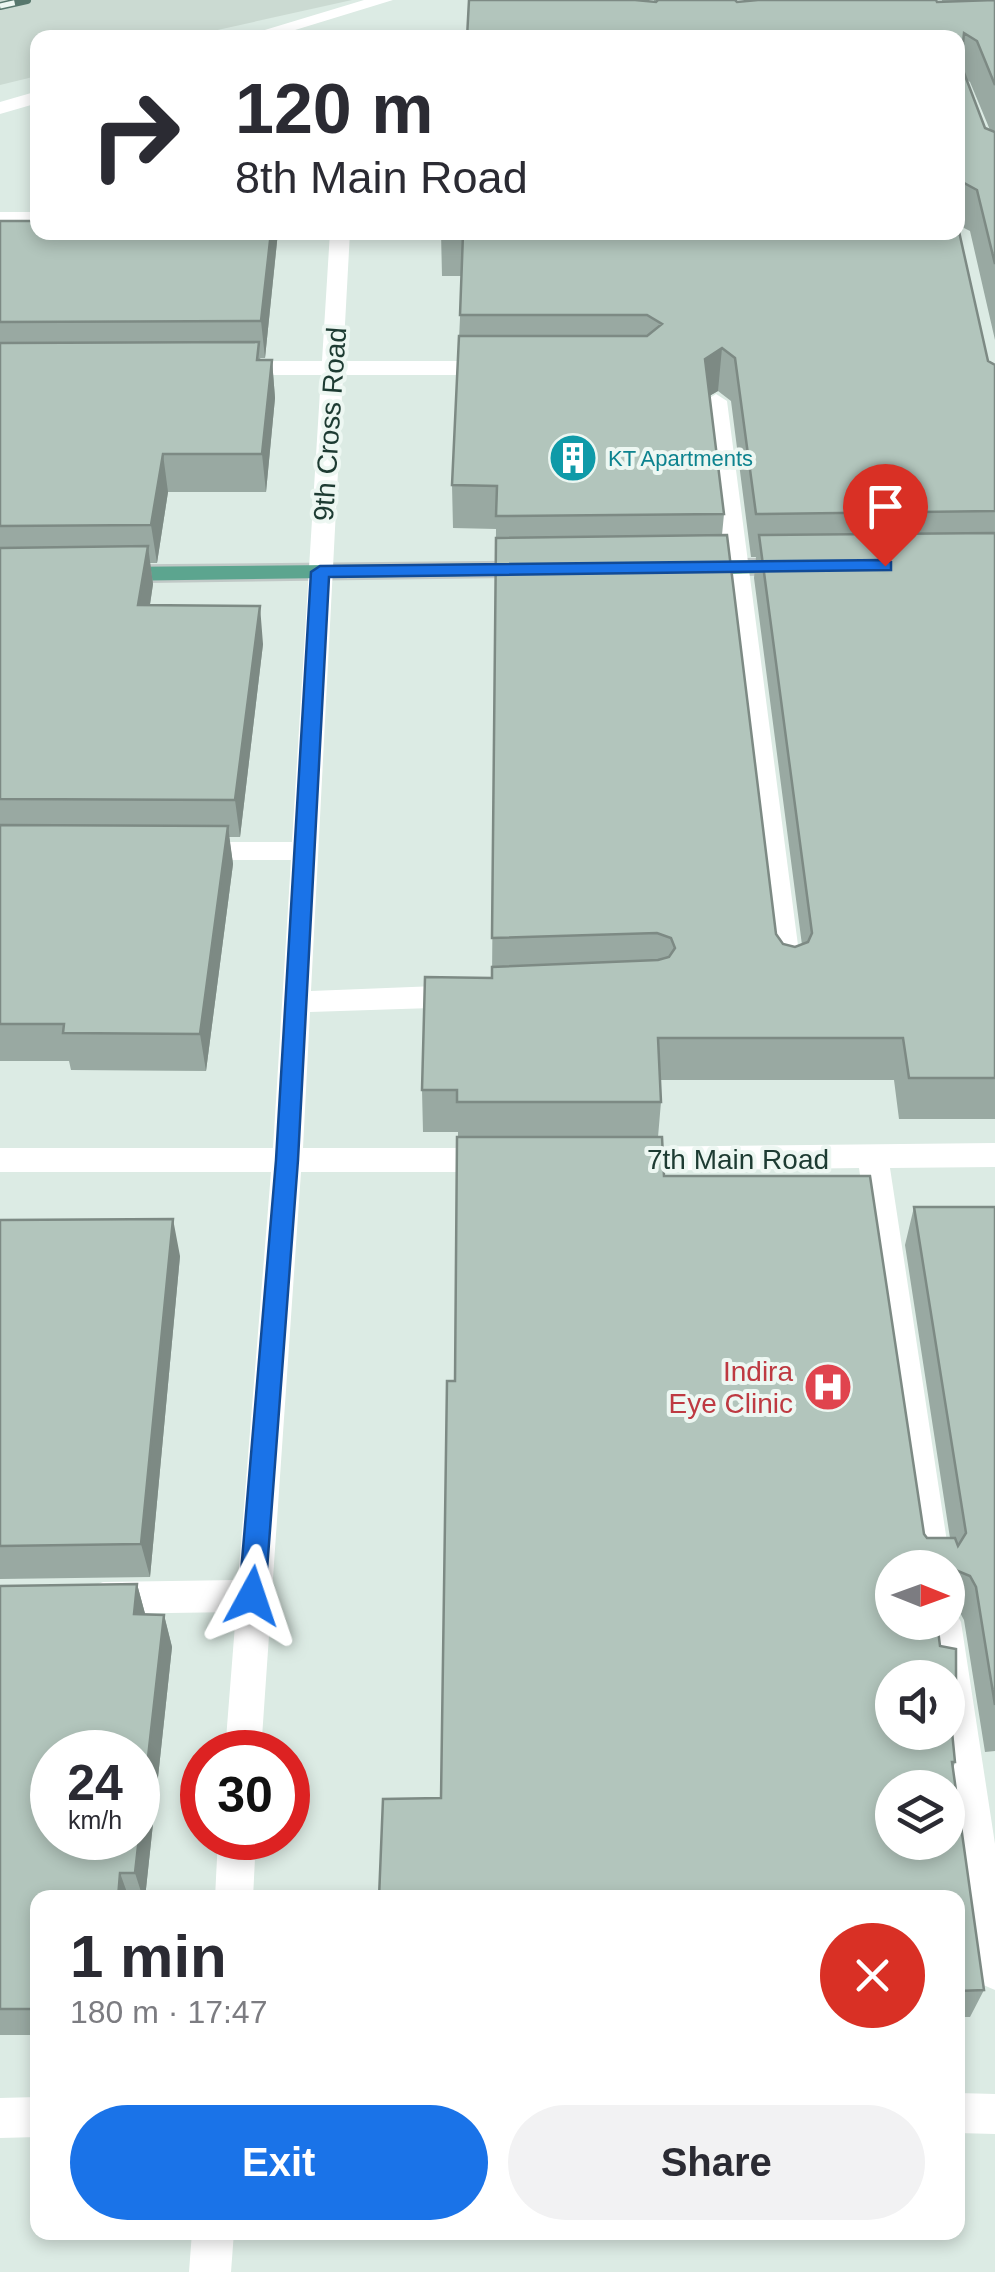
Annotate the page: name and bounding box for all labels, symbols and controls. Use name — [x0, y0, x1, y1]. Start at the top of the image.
icon: right — [70, 70, 200, 200]
text: 120 m — [235, 70, 433, 148]
text: 8th Main Road — [235, 152, 528, 203]
street label: 9th Cross Road — [308, 326, 352, 522]
building icon: KT Apartments — [547, 432, 599, 484]
place label: KT Apartments — [608, 446, 753, 471]
pin — [843, 464, 928, 567]
icon: arrive — [858, 479, 913, 534]
street label: 7th Main Road — [647, 1144, 829, 1175]
place label: Indira Eye Clinic — [669, 1356, 793, 1419]
hospital icon: Indira Eye Clinic — [802, 1361, 854, 1413]
position arrow — [200, 1544, 304, 1648]
north arrow — [875, 1550, 965, 1640]
map controls — [875, 1550, 965, 1860]
button: sound — [875, 1660, 965, 1750]
speed limit sign: 30 — [180, 1730, 310, 1860]
text: 24 — [67, 1755, 123, 1811]
button: layers — [875, 1770, 965, 1860]
text: km/h — [68, 1806, 122, 1834]
text: 1 min — [70, 1923, 227, 1990]
button: close — [820, 1923, 925, 2028]
text: 180 m · 17:47 — [70, 1994, 267, 2030]
button: Exit — [70, 2105, 488, 2220]
button: Share — [508, 2105, 925, 2220]

